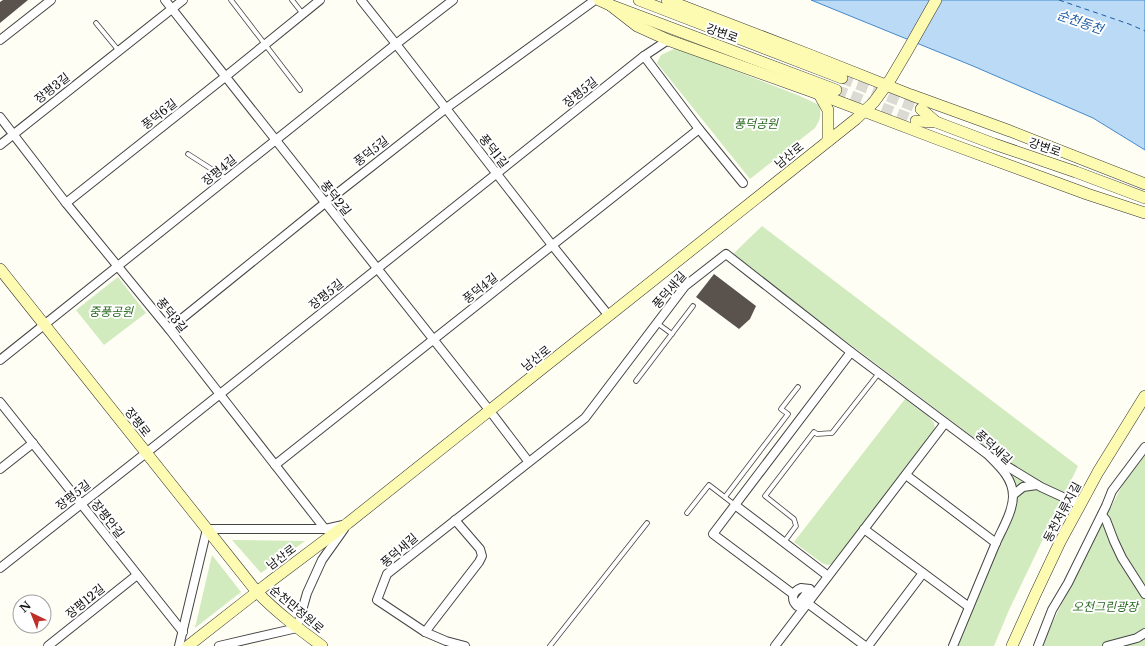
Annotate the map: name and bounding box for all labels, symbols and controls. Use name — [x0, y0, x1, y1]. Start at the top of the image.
water label: 순천동천 — [1055, 6, 1106, 38]
street label: 강변로 — [704, 20, 740, 46]
street label: 장평3길 — [31, 70, 73, 106]
street label: 장평5길 — [560, 74, 600, 110]
street label: 풍덕6길 — [138, 96, 180, 132]
park label: 풍덕공원 — [734, 116, 779, 131]
street label: 풍덕1길 — [476, 131, 512, 171]
street label: 풍덕5길 — [351, 133, 391, 169]
street label: 강변로 — [1027, 135, 1063, 159]
street label: 남산로 — [771, 139, 807, 171]
street label: 장평4길 — [199, 152, 239, 188]
street label: 풍덕2길 — [318, 177, 354, 219]
street label: 풍덕새길 — [649, 268, 689, 312]
street label: 풍덕4길 — [460, 270, 500, 306]
street label: 장평5길 — [306, 276, 346, 312]
street label: 풍덕3길 — [153, 295, 191, 335]
park label: 중풍공원 — [89, 304, 134, 319]
street label: 남산로 — [518, 342, 554, 374]
street label: 장평로 — [122, 404, 154, 440]
street label: 풍덕새길 — [973, 427, 1015, 467]
street label: 장평5길 — [53, 477, 93, 513]
street label: 동천저류지길 — [1040, 479, 1084, 545]
street label: 장평안길 — [88, 497, 128, 541]
street label: 풍덕새길 — [377, 530, 421, 570]
street label: 남산로 — [263, 541, 299, 573]
street label: 장평12길 — [62, 581, 108, 621]
street label: 순천만정원로 — [267, 582, 327, 636]
north arrow — [12, 594, 52, 634]
text: N — [17, 598, 34, 615]
park label: 오천그린광장 — [1072, 599, 1140, 614]

